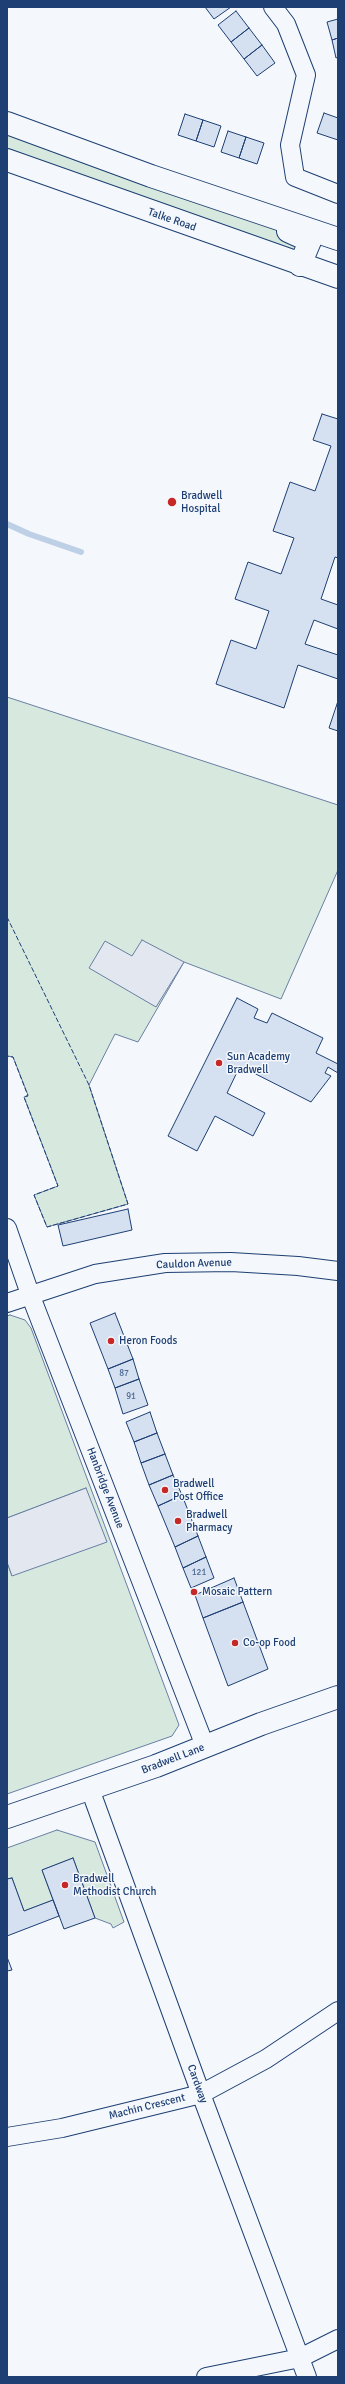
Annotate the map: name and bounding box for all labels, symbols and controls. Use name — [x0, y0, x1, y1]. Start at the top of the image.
street label: Talke Road — [146, 206, 198, 234]
place label: Bradwell Hospital — [181, 489, 222, 515]
marker: Bradwell Hospital — [166, 496, 178, 508]
place label: Sun Academy Bradwell — [227, 1050, 290, 1076]
marker: Sun Academy Bradwell — [214, 1058, 224, 1068]
street label: Cauldon Avenue — [156, 1256, 232, 1272]
place label: Heron Foods — [119, 1334, 177, 1348]
marker: Heron Foods — [106, 1336, 116, 1346]
house number: 87 — [119, 1369, 129, 1379]
house number: 91 — [126, 1392, 136, 1402]
street label: Hanbridge Avenue — [83, 1445, 127, 1531]
place label: Bradwell Post Office — [173, 1477, 223, 1503]
marker: Bradwell Post Office — [160, 1485, 170, 1495]
place label: Bradwell Pharmacy — [186, 1508, 232, 1534]
marker: Bradwell Pharmacy — [173, 1516, 183, 1526]
house number: 121 — [192, 1568, 206, 1578]
place label: Mosaic Pattern — [202, 1585, 272, 1599]
marker: Mosaic Pattern — [189, 1587, 199, 1597]
place label: Co-op Food — [243, 1636, 296, 1650]
marker: Co-op Food — [230, 1638, 240, 1648]
street label: Bradwell Lane — [140, 1741, 206, 1777]
place label: Bradwell Methodist Church — [73, 1872, 156, 1898]
marker: Bradwell Methodist Church — [60, 1880, 70, 1890]
street label: Cardway — [184, 2063, 210, 2105]
street label: Machin Crescent — [107, 2091, 187, 2123]

